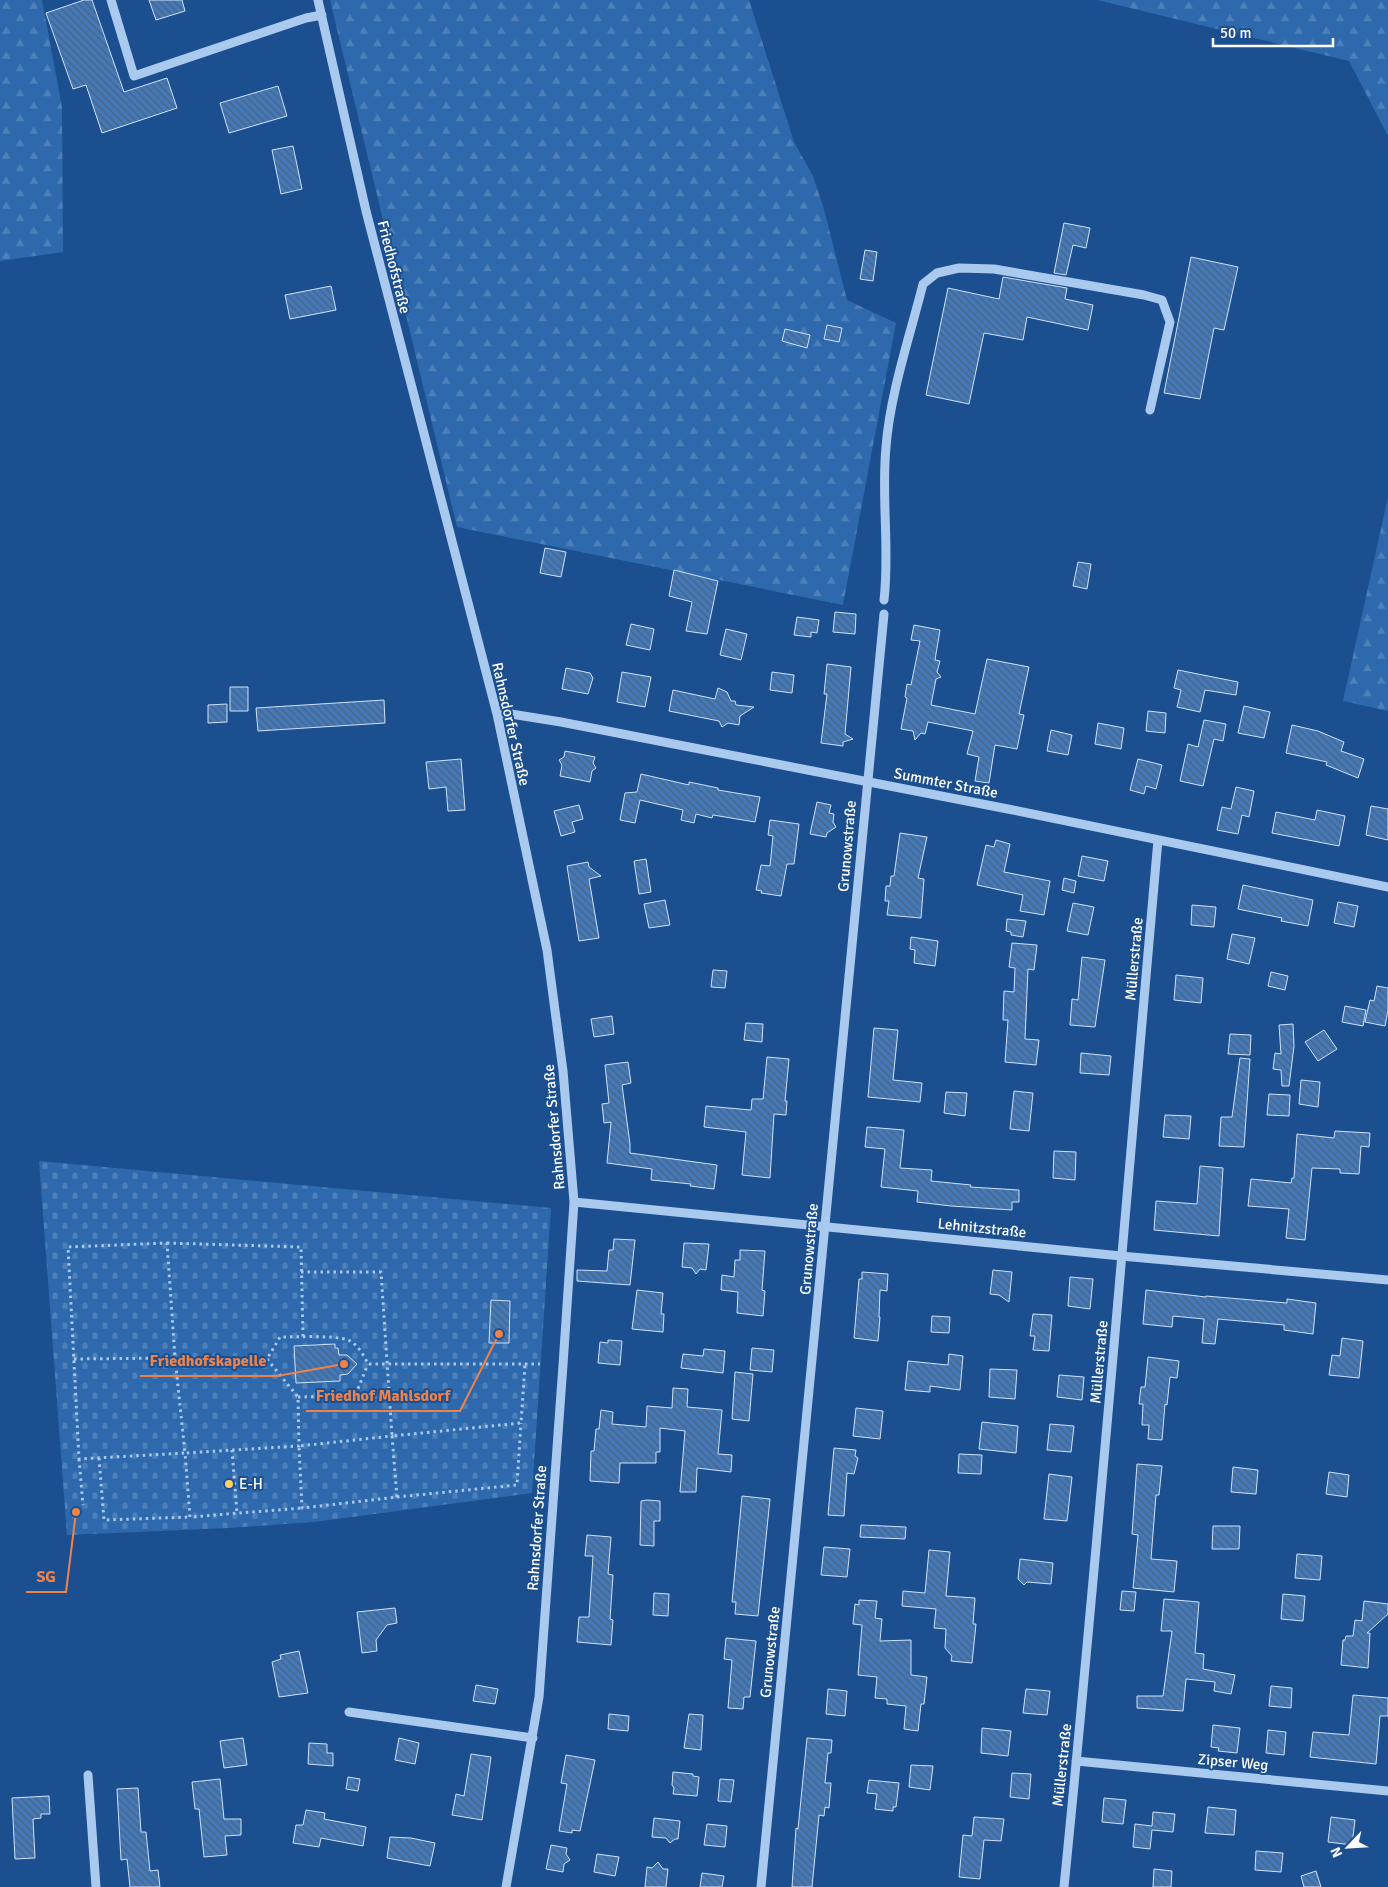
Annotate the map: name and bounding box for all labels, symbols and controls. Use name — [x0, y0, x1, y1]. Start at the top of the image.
scale bar — [1213, 15, 1333, 47]
text: 50 m — [1220, 24, 1251, 42]
street label: Friedhofstraße — [374, 219, 414, 315]
street label: Rahnsdorfer Straße — [488, 661, 534, 787]
street label: Summter Straße — [893, 764, 999, 802]
street label: Grunowstraße — [834, 799, 860, 893]
street label: Müllerstraße — [1121, 917, 1147, 1001]
street label: Rahnsdorfer Straße — [540, 1064, 568, 1190]
street label: Grunowstraße — [796, 1202, 822, 1296]
street label: Lehnitzstraße — [937, 1214, 1027, 1242]
street label: Müllerstraße — [1086, 1320, 1112, 1404]
callout: Friedhofskapelle — [140, 1345, 277, 1376]
text: Friedhofskapelle — [150, 1351, 266, 1371]
callout: Friedhof Mahlsdorf — [306, 1380, 460, 1411]
text: Friedhof Mahlsdorf — [316, 1386, 451, 1406]
street label: Rahnsdorfer Straße — [524, 1465, 550, 1591]
place label: E-H — [239, 1475, 263, 1493]
marker: E-H — [223, 1478, 235, 1490]
callout: SG — [26, 1561, 66, 1592]
text: SG — [36, 1567, 56, 1587]
street label: Grunowstraße — [756, 1605, 784, 1699]
street label: Müllerstraße — [1049, 1722, 1075, 1808]
street label: Zipser Weg — [1197, 1750, 1269, 1774]
north arrow — [1323, 1822, 1373, 1872]
text: N — [1327, 1844, 1346, 1860]

